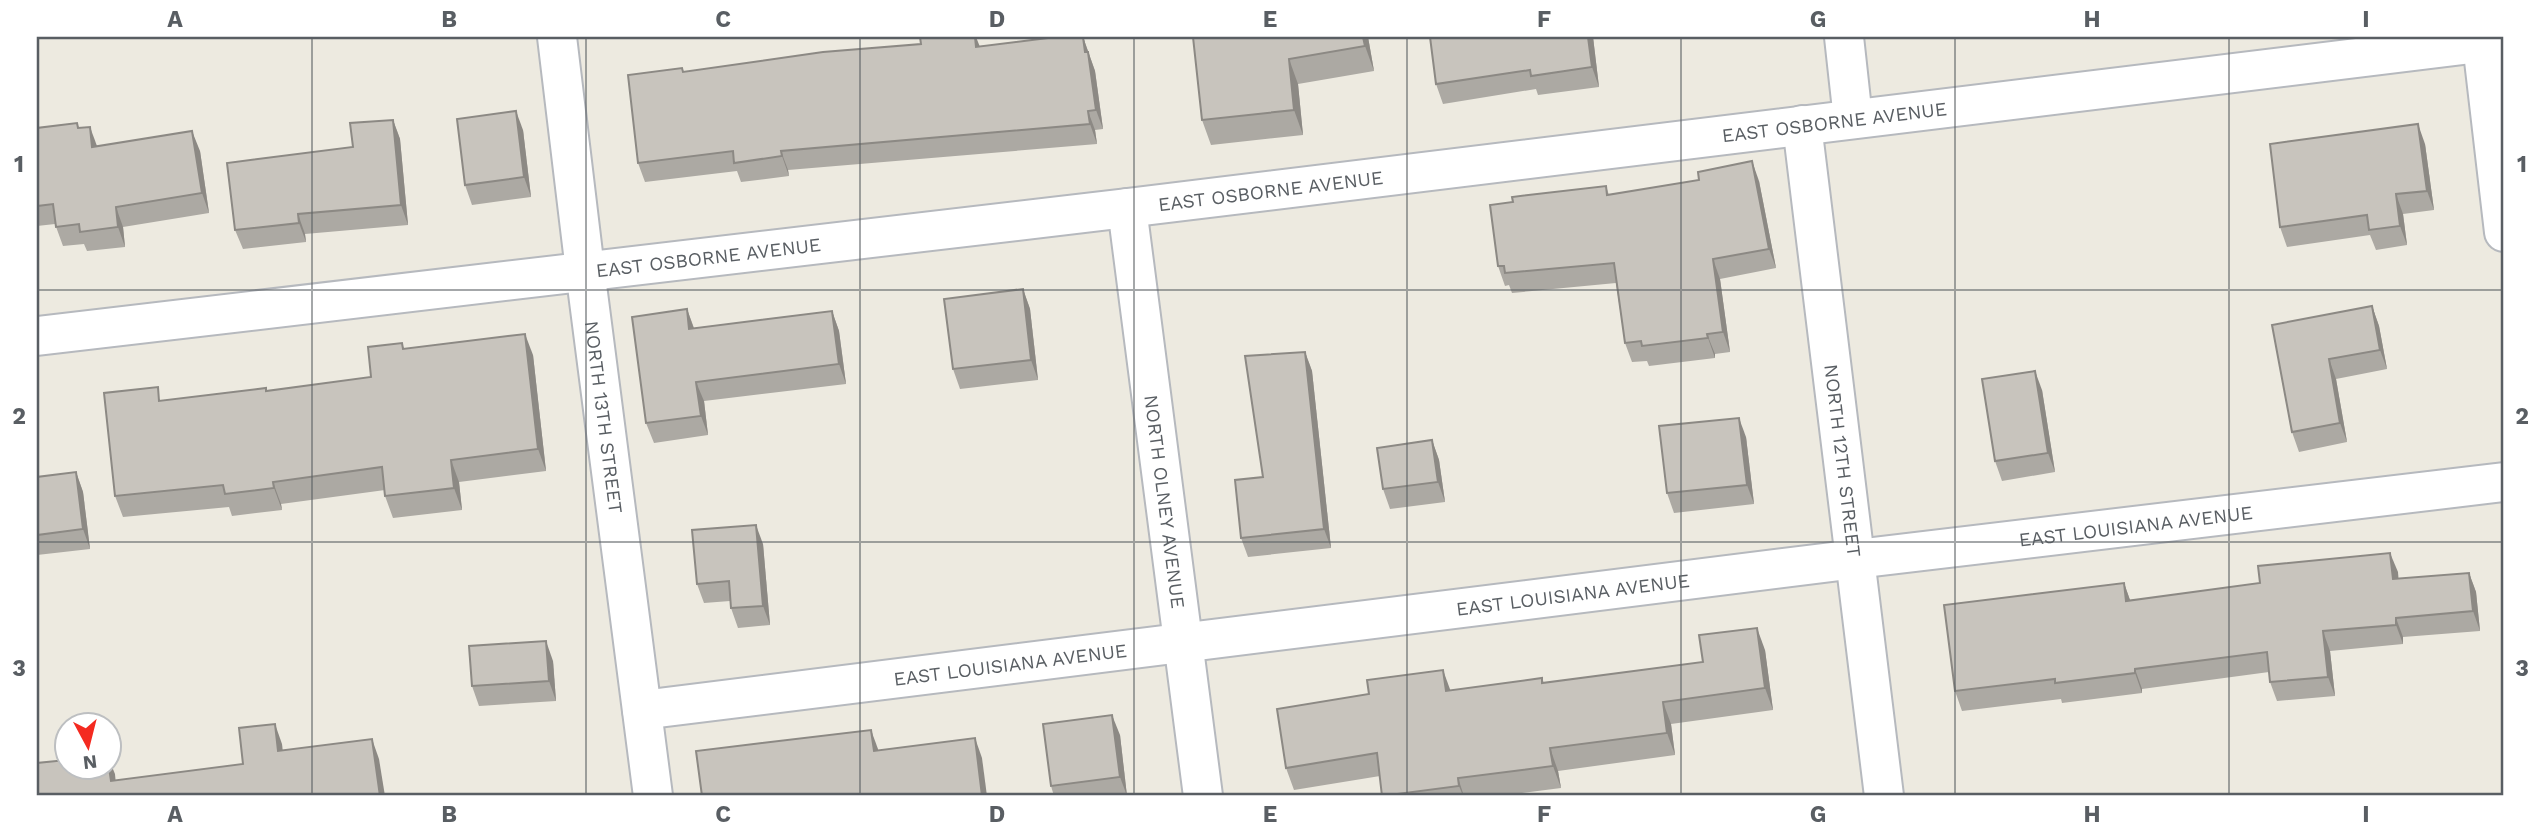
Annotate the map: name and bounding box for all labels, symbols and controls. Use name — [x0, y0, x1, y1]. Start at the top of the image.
text: A — [167, 6, 183, 33]
text: B — [441, 6, 457, 33]
text: C — [715, 6, 731, 33]
text: D — [989, 6, 1005, 33]
text: E — [1263, 6, 1277, 33]
text: F — [1537, 6, 1551, 33]
text: G — [1810, 6, 1826, 33]
text: H — [2083, 6, 2101, 33]
text: I — [2362, 6, 2370, 33]
street label: EAST OSBORNE AVENUE — [1720, 97, 1948, 147]
text: 1 — [14, 151, 24, 178]
text: 1 — [2517, 151, 2527, 178]
street label: EAST OSBORNE AVENUE — [1157, 165, 1384, 216]
street label: EAST OSBORNE AVENUE — [595, 233, 822, 282]
street label: NORTH 13TH STREET — [580, 319, 628, 515]
street label: NORTH 12TH STREET — [1820, 363, 1866, 558]
street label: NORTH OLNEY AVENUE — [1140, 393, 1190, 610]
text: 2 — [12, 403, 26, 430]
text: 2 — [2515, 403, 2529, 430]
street label: EAST LOUISIANA AVENUE — [2018, 500, 2254, 551]
street label: EAST LOUISIANA AVENUE — [1455, 568, 1691, 620]
street label: EAST LOUISIANA AVENUE — [892, 638, 1128, 690]
text: 3 — [12, 655, 26, 682]
text: 3 — [2515, 655, 2529, 682]
north arrow — [52, 710, 122, 780]
text: N — [82, 750, 98, 775]
text: A — [167, 801, 183, 828]
text: B — [441, 801, 457, 828]
text: C — [715, 801, 731, 828]
text: D — [989, 801, 1005, 828]
text: E — [1263, 801, 1277, 828]
text: F — [1537, 801, 1551, 828]
text: G — [1810, 801, 1826, 828]
text: H — [2083, 801, 2101, 828]
text: I — [2362, 801, 2370, 828]

